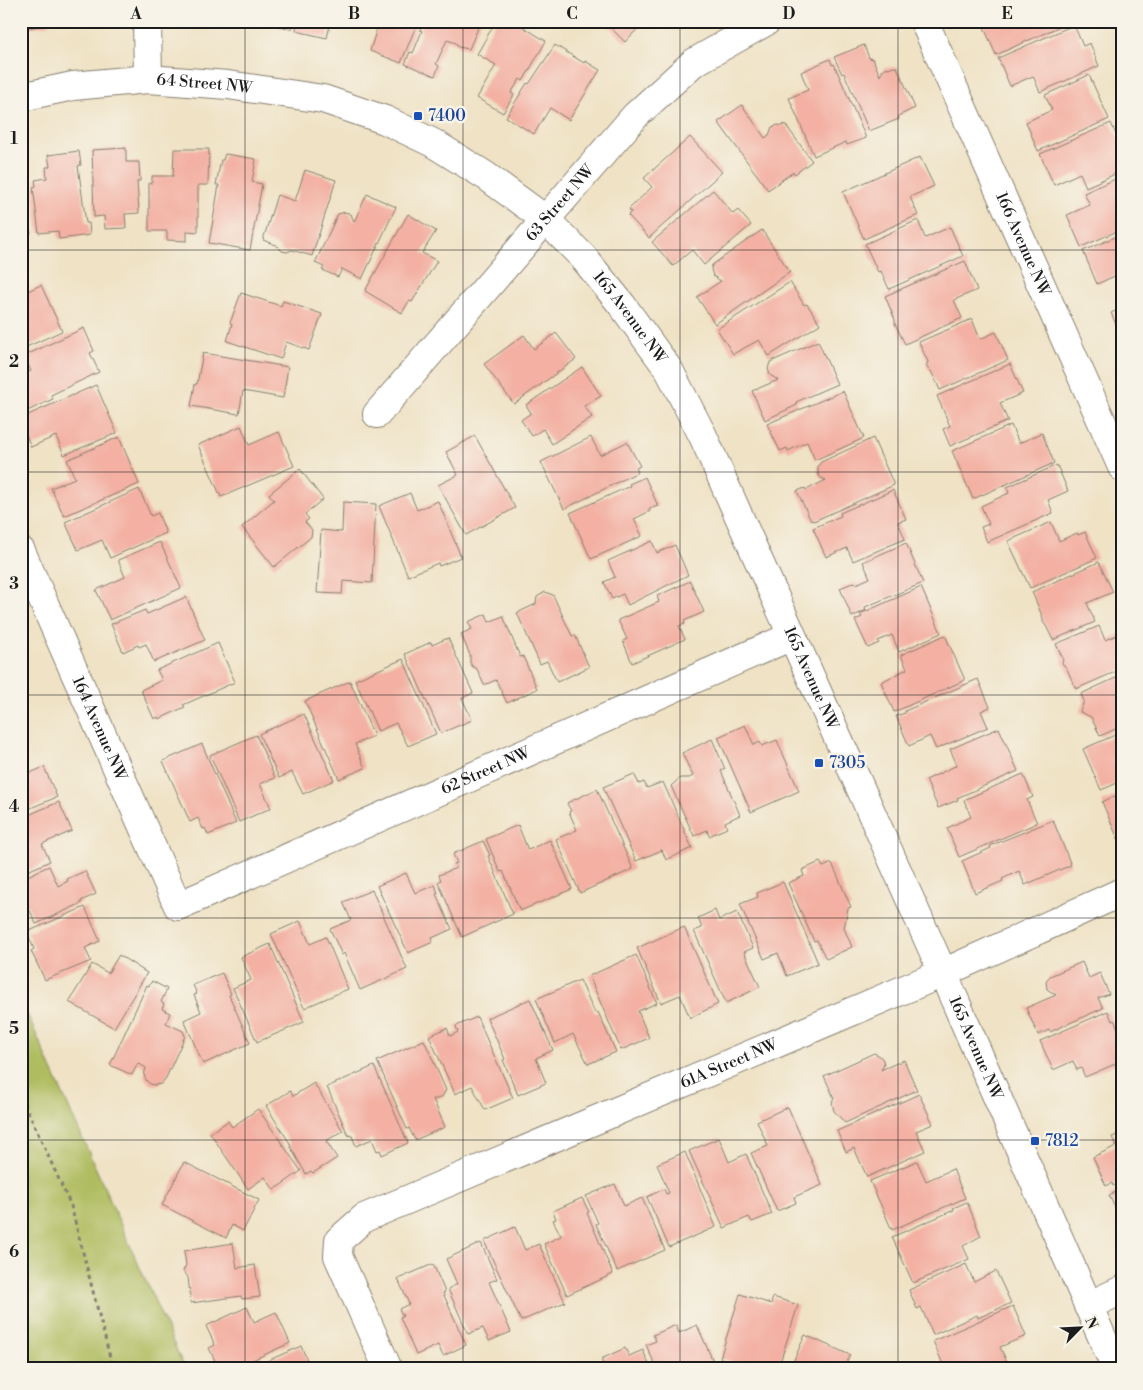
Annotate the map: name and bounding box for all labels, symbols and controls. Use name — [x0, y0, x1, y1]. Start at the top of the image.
text: A — [129, 4, 142, 24]
text: B — [348, 4, 360, 24]
text: C — [566, 4, 578, 24]
text: D — [783, 4, 796, 24]
text: E — [1001, 4, 1013, 24]
street label: 64 Street NW — [156, 70, 254, 99]
place label: 7400 — [428, 106, 466, 126]
marker: 7400 — [412, 110, 424, 122]
text: 1 — [10, 129, 18, 149]
street label: 63 Street NW — [521, 160, 599, 246]
street label: 166 Avenue NW — [991, 189, 1055, 299]
street label: 165 Avenue NW — [589, 267, 671, 368]
text: 2 — [9, 352, 19, 372]
text: 3 — [9, 574, 19, 594]
street label: 165 Avenue NW — [779, 623, 843, 733]
street label: 164 Avenue NW — [68, 673, 131, 784]
street label: 62 Street NW — [438, 742, 534, 799]
place label: 7305 — [829, 753, 865, 773]
marker: 7305 — [813, 757, 825, 769]
text: 4 — [9, 797, 20, 817]
street label: 165 Avenue NW — [944, 993, 1007, 1103]
text: 5 — [9, 1019, 19, 1039]
street label: 61A Street NW — [677, 1034, 781, 1093]
place label: 7812 — [1045, 1131, 1079, 1151]
marker: 7812 — [1029, 1135, 1041, 1147]
text: 6 — [9, 1242, 19, 1262]
north arrow — [1056, 1302, 1106, 1352]
text: N — [1080, 1314, 1101, 1332]

